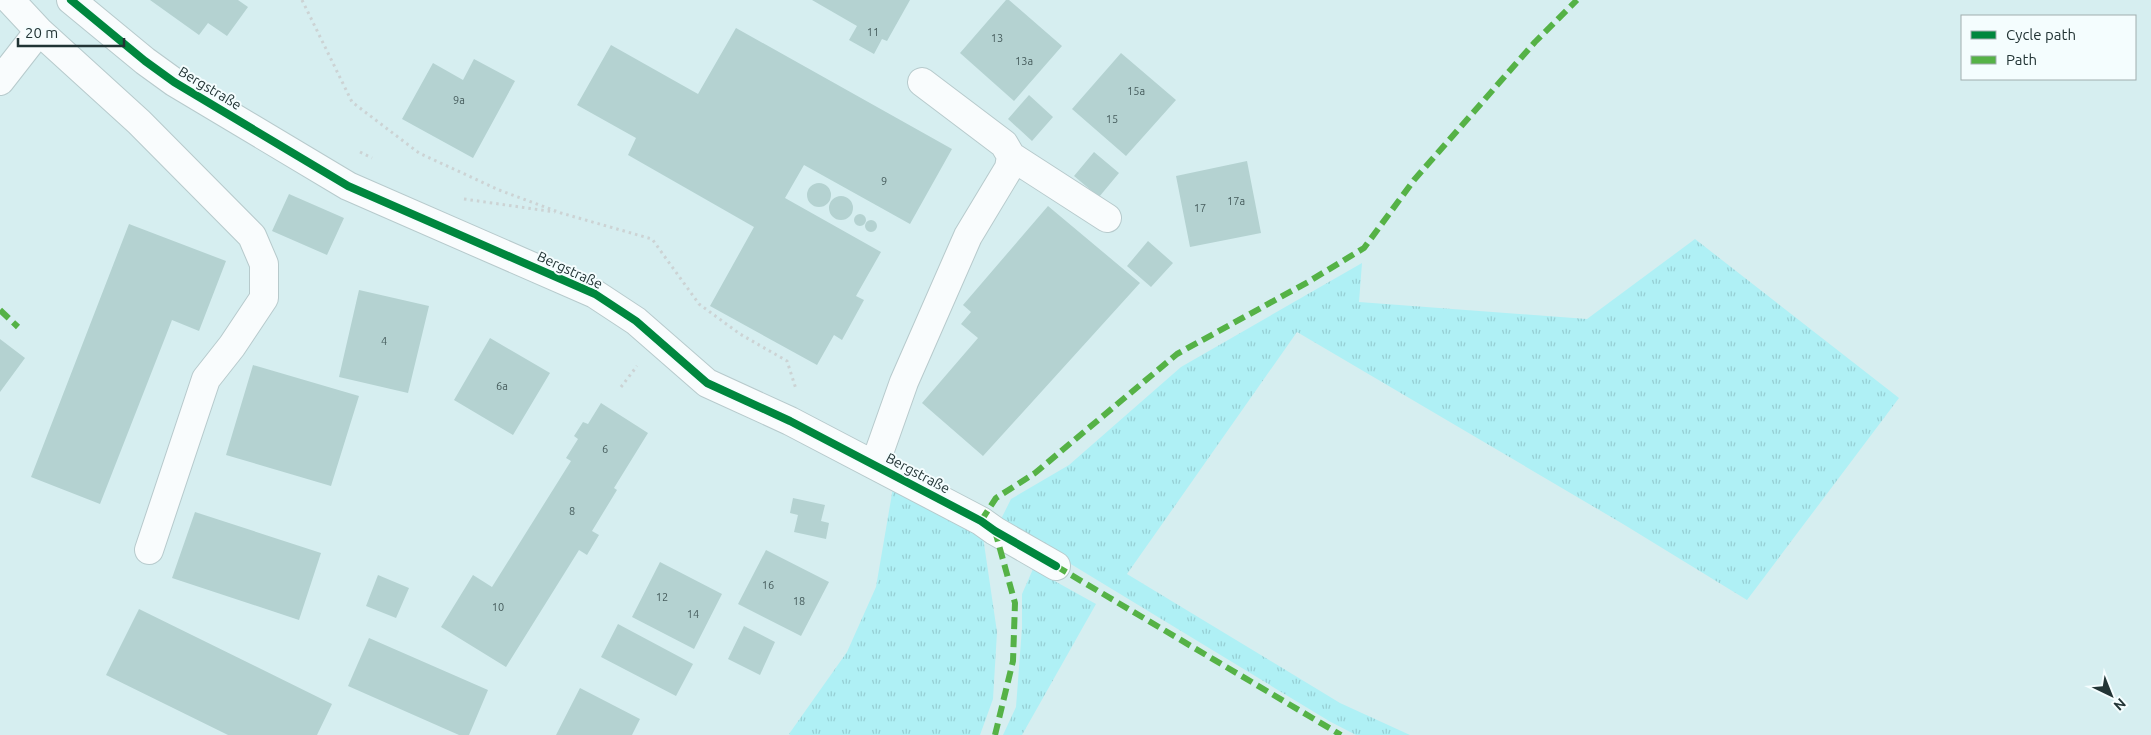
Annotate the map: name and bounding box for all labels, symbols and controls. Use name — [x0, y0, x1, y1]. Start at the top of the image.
scale bar — [18, 15, 124, 47]
legend — [1961, 15, 2136, 80]
text: 20 m — [25, 24, 58, 41]
house number: 11 — [867, 26, 879, 38]
text: Cycle path — [2006, 26, 2076, 43]
house number: 13 — [991, 32, 1003, 44]
text: Path — [2006, 51, 2037, 68]
house number: 13a — [1015, 55, 1033, 67]
street label: Bergstraße — [176, 63, 244, 113]
house number: 15a — [1127, 85, 1145, 97]
house number: 9a — [453, 94, 465, 106]
house number: 15 — [1106, 113, 1118, 125]
house number: 9 — [881, 175, 887, 187]
house number: 17a — [1227, 195, 1245, 207]
house number: 17 — [1194, 202, 1206, 214]
street label: Bergstraße — [535, 248, 605, 292]
house number: 4 — [381, 335, 387, 347]
house number: 6a — [496, 380, 508, 392]
house number: 6 — [602, 443, 608, 455]
street label: Bergstraße — [883, 449, 953, 497]
house number: 8 — [569, 505, 575, 517]
house number: 16 — [762, 579, 774, 591]
house number: 12 — [656, 591, 668, 603]
house number: 18 — [793, 595, 805, 607]
house number: 10 — [492, 601, 504, 613]
house number: 14 — [687, 608, 699, 620]
north arrow — [2086, 670, 2136, 720]
text: N — [2111, 695, 2129, 714]

